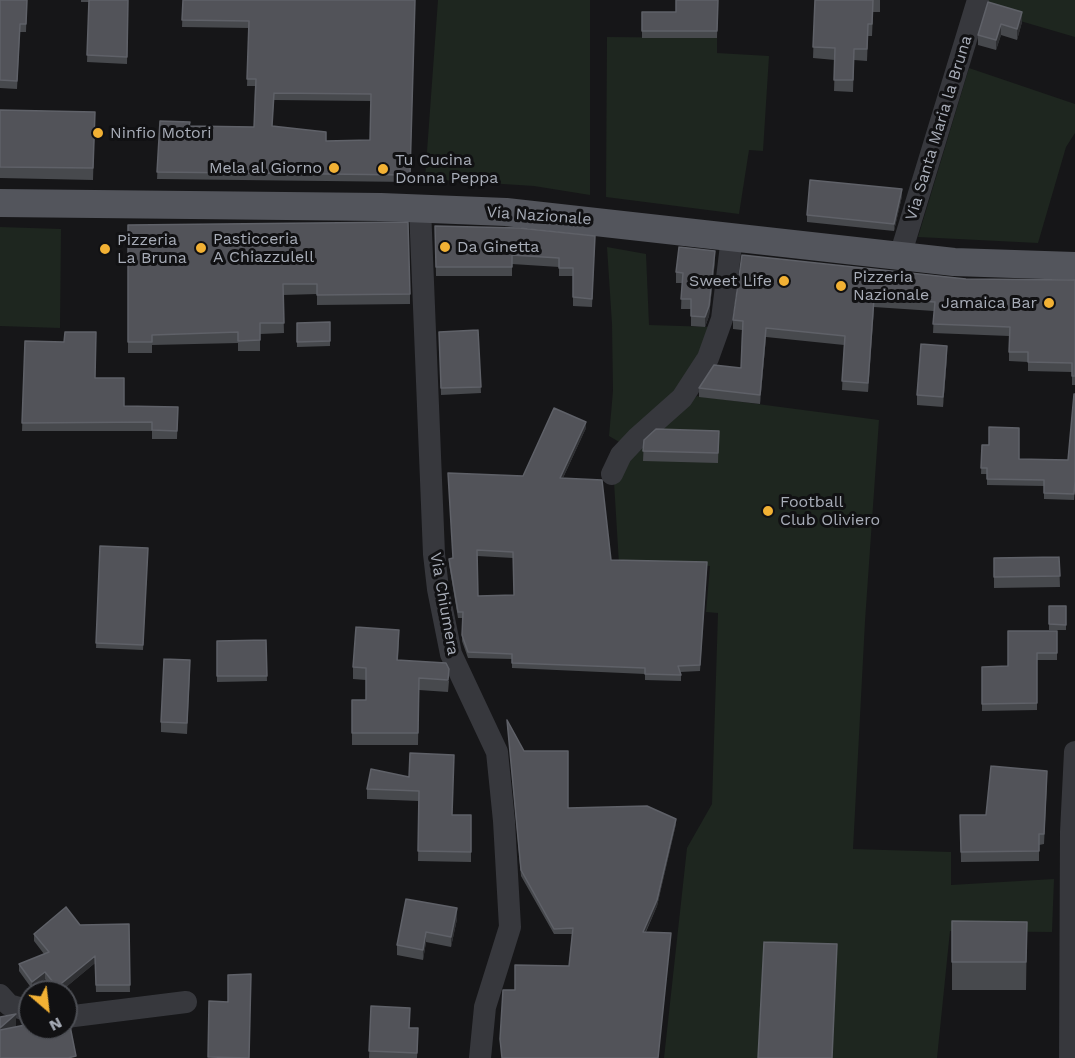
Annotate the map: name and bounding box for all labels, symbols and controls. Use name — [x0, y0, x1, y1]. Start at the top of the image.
street label: Via Santa Maria la Bruna — [902, 33, 976, 223]
place label: Ninfio Motori — [110, 123, 211, 143]
marker: Ninfio Motori — [91, 126, 105, 140]
place label: Tu Cucina Donna Peppa — [395, 150, 498, 188]
place label: Mela al Giorno — [209, 158, 322, 178]
marker: Mela al Giorno — [327, 161, 341, 175]
marker: Tu Cucina Donna Peppa — [376, 162, 390, 176]
street label: Via Nazionale — [486, 203, 592, 229]
place label: Pasticceria A Chiazzulell — [213, 229, 314, 267]
place label: Pizzeria La Bruna — [117, 230, 187, 268]
place label: Da Ginetta — [457, 237, 539, 257]
marker: Da Ginetta — [438, 240, 452, 254]
marker: Pasticceria A Chiazzulell — [194, 241, 208, 255]
marker: Pizzeria La Bruna — [98, 242, 112, 256]
place label: Pizzeria Nazionale — [853, 267, 929, 305]
place label: Sweet Life — [689, 271, 772, 291]
marker: Sweet Life — [777, 274, 791, 288]
marker: Pizzeria Nazionale — [834, 279, 848, 293]
place label: Jamaica Bar — [941, 293, 1037, 313]
marker: Jamaica Bar — [1042, 296, 1056, 310]
place label: Football Club Oliviero — [780, 492, 880, 530]
marker: Football Club Oliviero — [761, 504, 775, 518]
street label: Via Chiumera — [426, 551, 462, 657]
north arrow — [18, 980, 78, 1040]
text: N — [46, 1013, 65, 1036]

